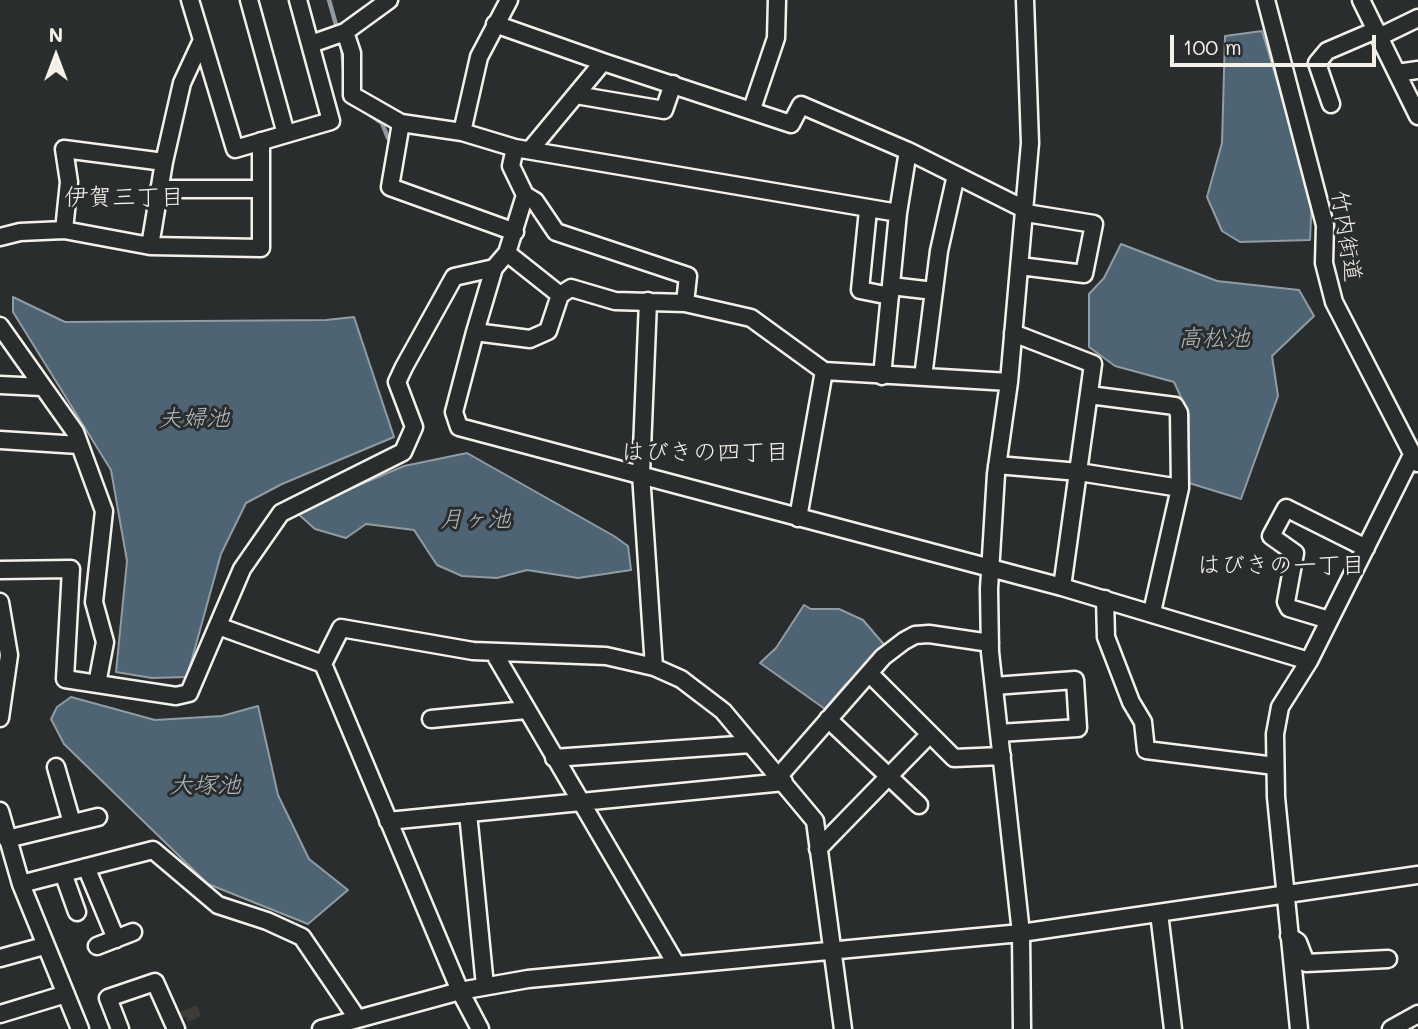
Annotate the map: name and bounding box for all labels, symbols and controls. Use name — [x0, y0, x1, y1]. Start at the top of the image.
north arrow — [21, 21, 91, 91]
scale bar — [1173, 21, 1380, 65]
text: N — [49, 22, 63, 47]
text: 100 m — [1183, 33, 1242, 60]
district label: 伊賀三丁目 — [64, 184, 184, 212]
street label: 竹内街道 — [1325, 188, 1367, 284]
water label: 高松池 — [1178, 325, 1250, 353]
water label: 夫婦池 — [158, 405, 230, 433]
district label: はびきの四丁目 — [621, 439, 789, 467]
water label: 月ヶ池 — [439, 506, 511, 534]
district label: はびきの一丁目 — [1197, 552, 1365, 580]
water label: 大塚池 — [169, 772, 241, 800]

